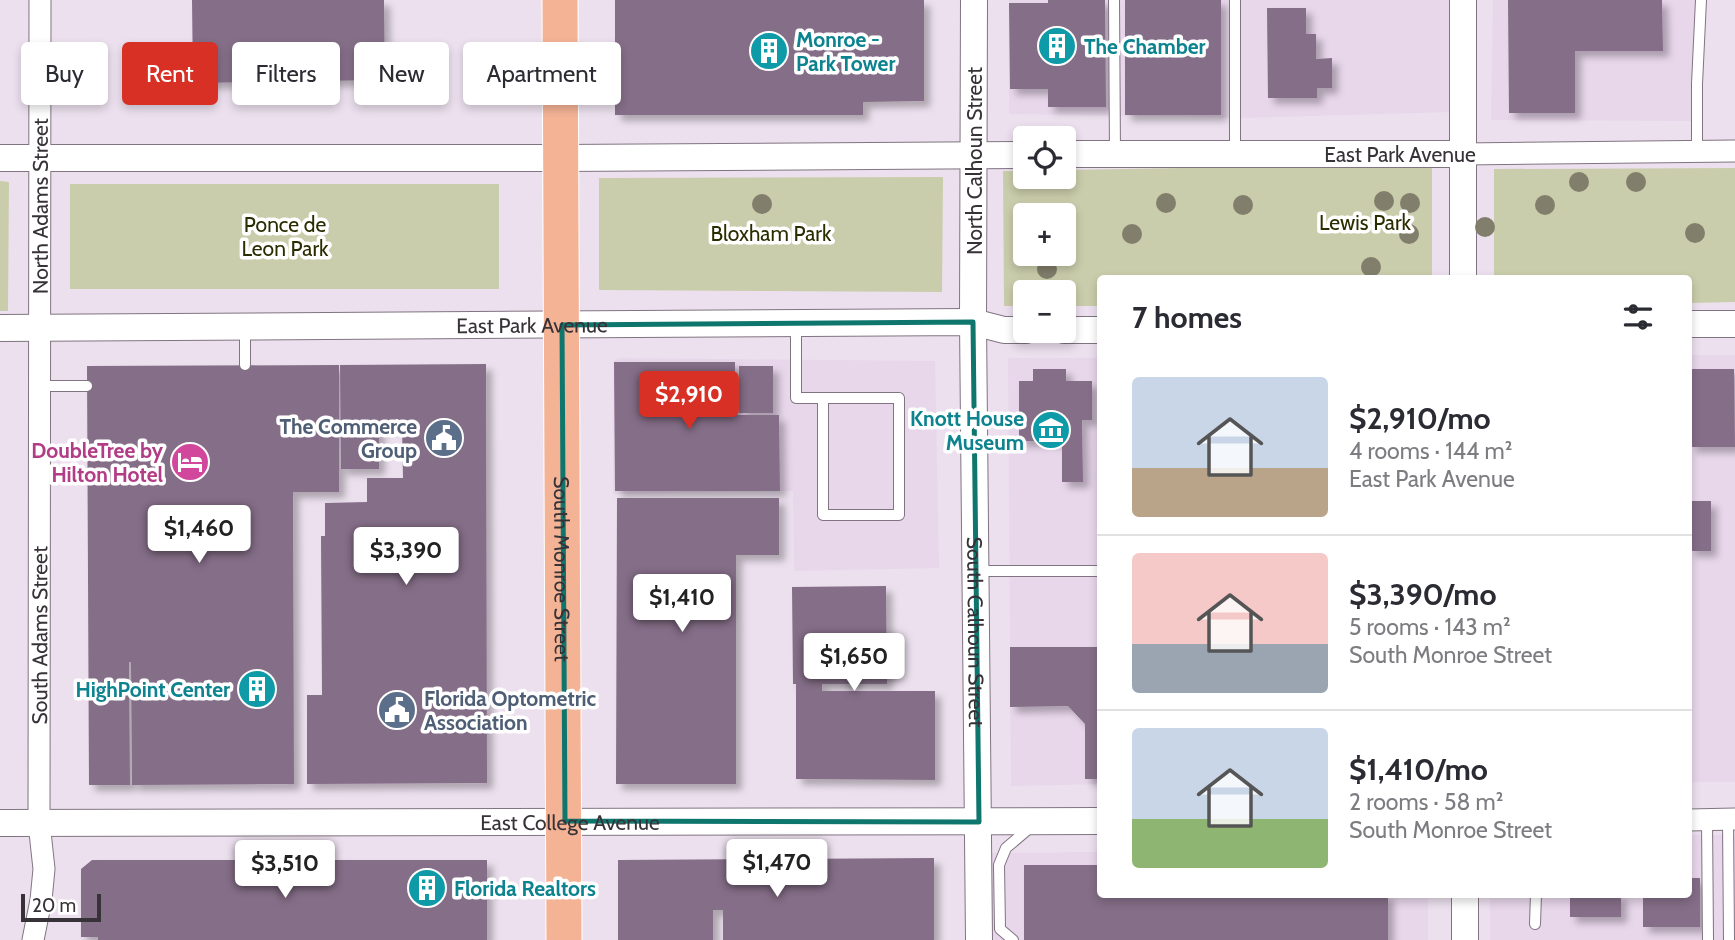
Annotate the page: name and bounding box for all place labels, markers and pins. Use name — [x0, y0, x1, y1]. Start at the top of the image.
building icon: The Chamber — [1036, 25, 1078, 67]
place label: Monroe - Park Tower — [796, 27, 895, 76]
building icon: Monroe - Park Tower — [748, 30, 790, 72]
place label: The Chamber — [1084, 34, 1206, 59]
pin: $2,910 — [632, 372, 746, 431]
place label: Knott House Museum — [910, 406, 1024, 455]
museum icon: Knott House Museum — [1030, 409, 1072, 451]
place label: The Commerce Group — [279, 414, 417, 463]
public building icon: The Commerce Group — [423, 417, 465, 459]
place label: DoubleTree by Hilton Hotel — [31, 438, 164, 487]
hotel icon: DoubleTree by Hilton Hotel — [169, 441, 211, 483]
pin: $1,460 — [142, 505, 256, 565]
pin: $3,390 — [349, 528, 463, 587]
pin: $1,410 — [625, 574, 739, 634]
pin: $1,650 — [797, 634, 911, 693]
building icon: HighPoint Center — [236, 668, 278, 710]
place label: HighPoint Center — [76, 677, 230, 702]
place label: Florida Optometric Association — [424, 686, 597, 735]
public building icon: Florida Optometric Association — [376, 689, 418, 731]
pin: $1,470 — [720, 839, 834, 899]
pin: $3,510 — [228, 841, 342, 900]
building icon: Florida Realtors — [406, 867, 448, 909]
place label: Florida Realtors — [454, 876, 596, 901]

